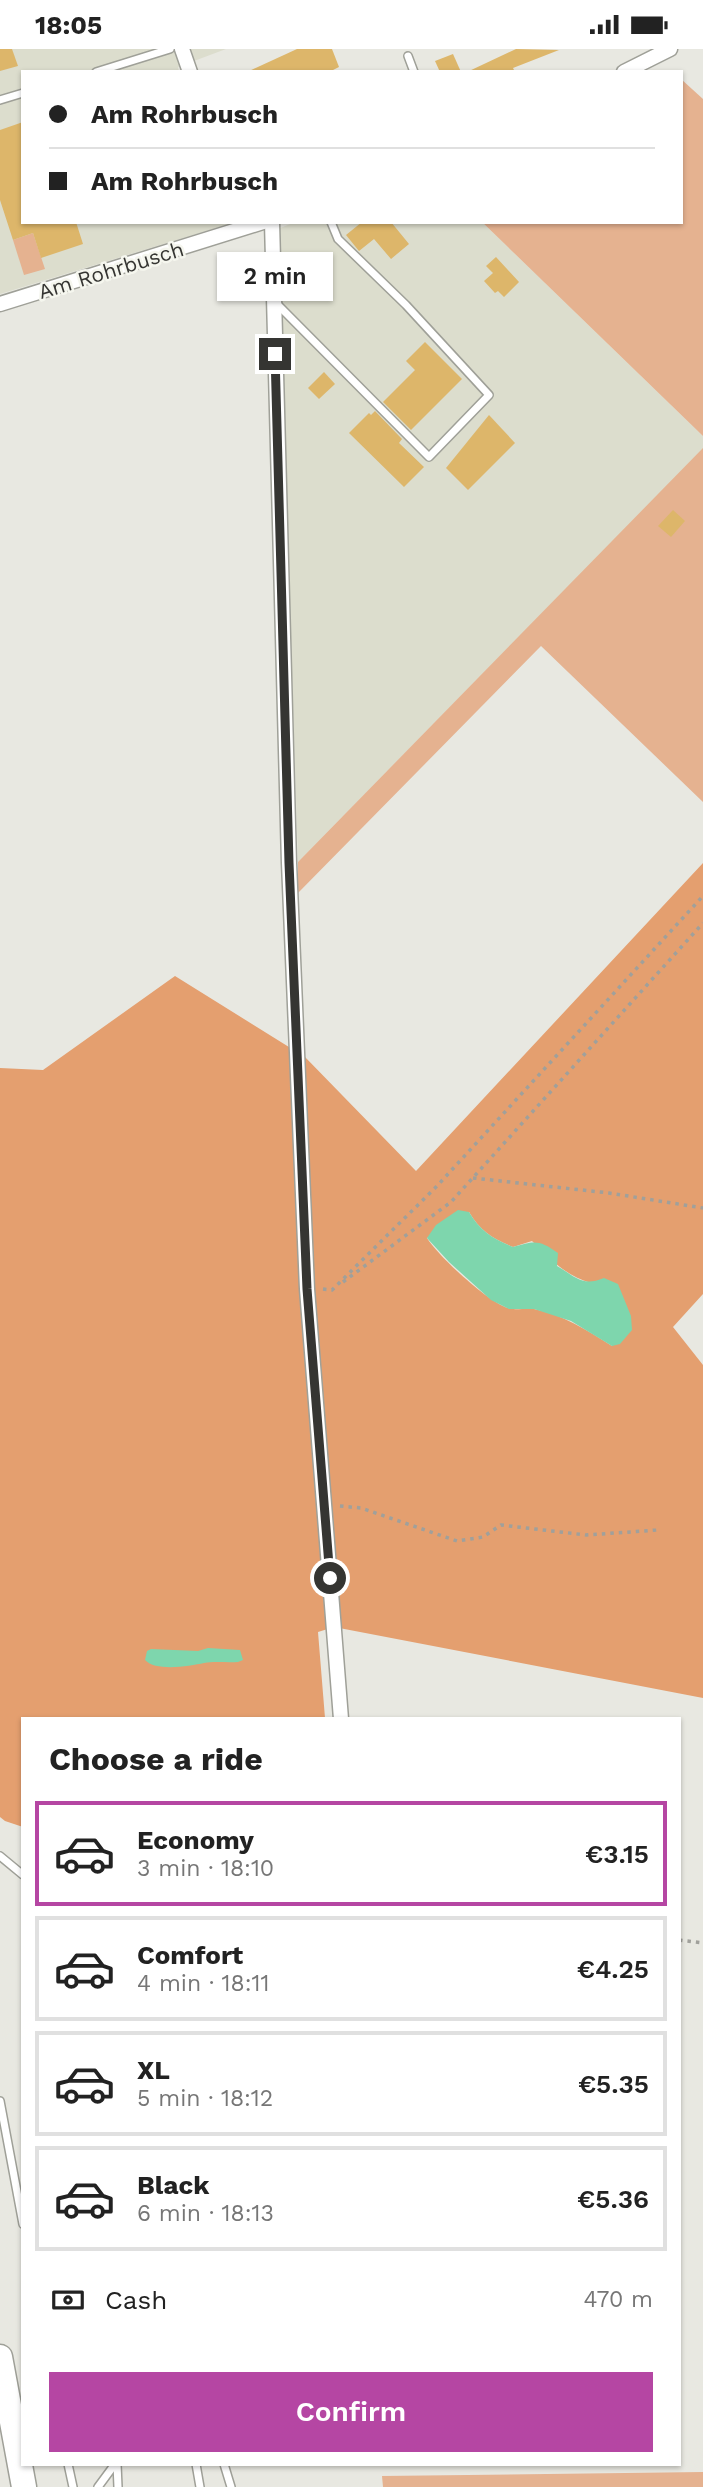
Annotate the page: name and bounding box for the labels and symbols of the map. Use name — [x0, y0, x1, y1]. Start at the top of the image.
street label: Am Rohrbusch — [35, 236, 187, 304]
callout: 2 min — [217, 253, 333, 301]
route end — [259, 338, 291, 370]
route start — [314, 1562, 346, 1594]

